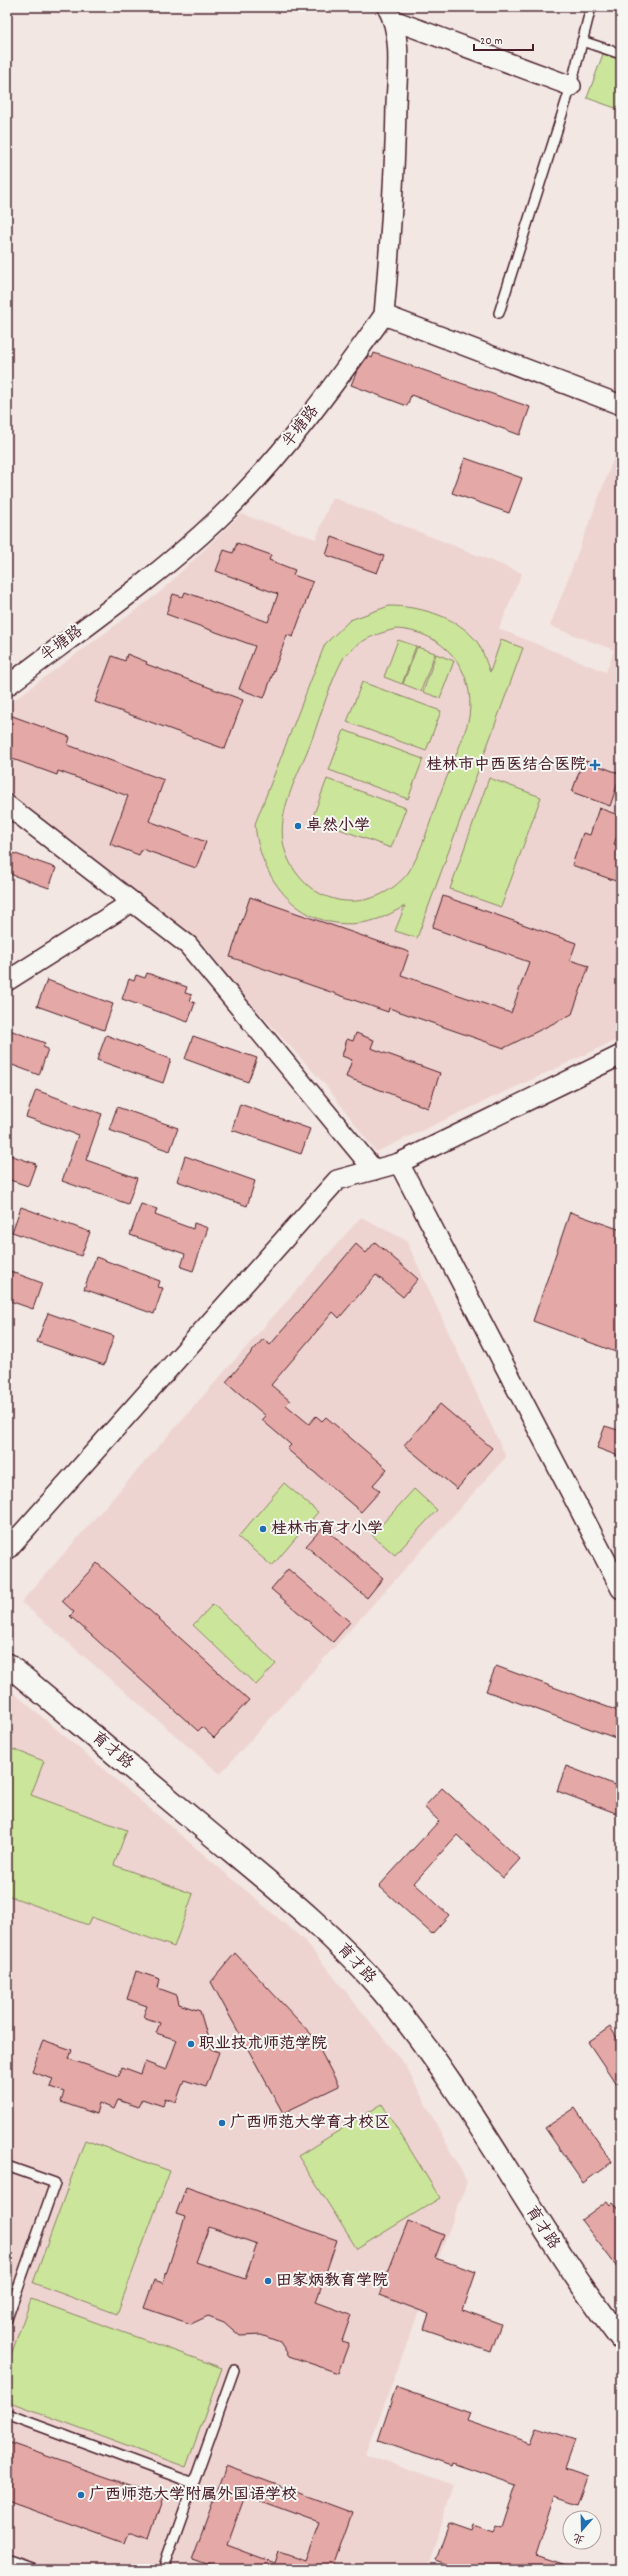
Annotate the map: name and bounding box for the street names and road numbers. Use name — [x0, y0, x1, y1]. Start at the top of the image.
street label: 半塘路 — [277, 401, 325, 453]
street label: 半塘路 — [36, 620, 88, 668]
street label: 育才路 — [86, 1727, 138, 1775]
street label: 育才路 — [331, 1939, 381, 1989]
street label: 育才路 — [519, 2202, 565, 2254]

